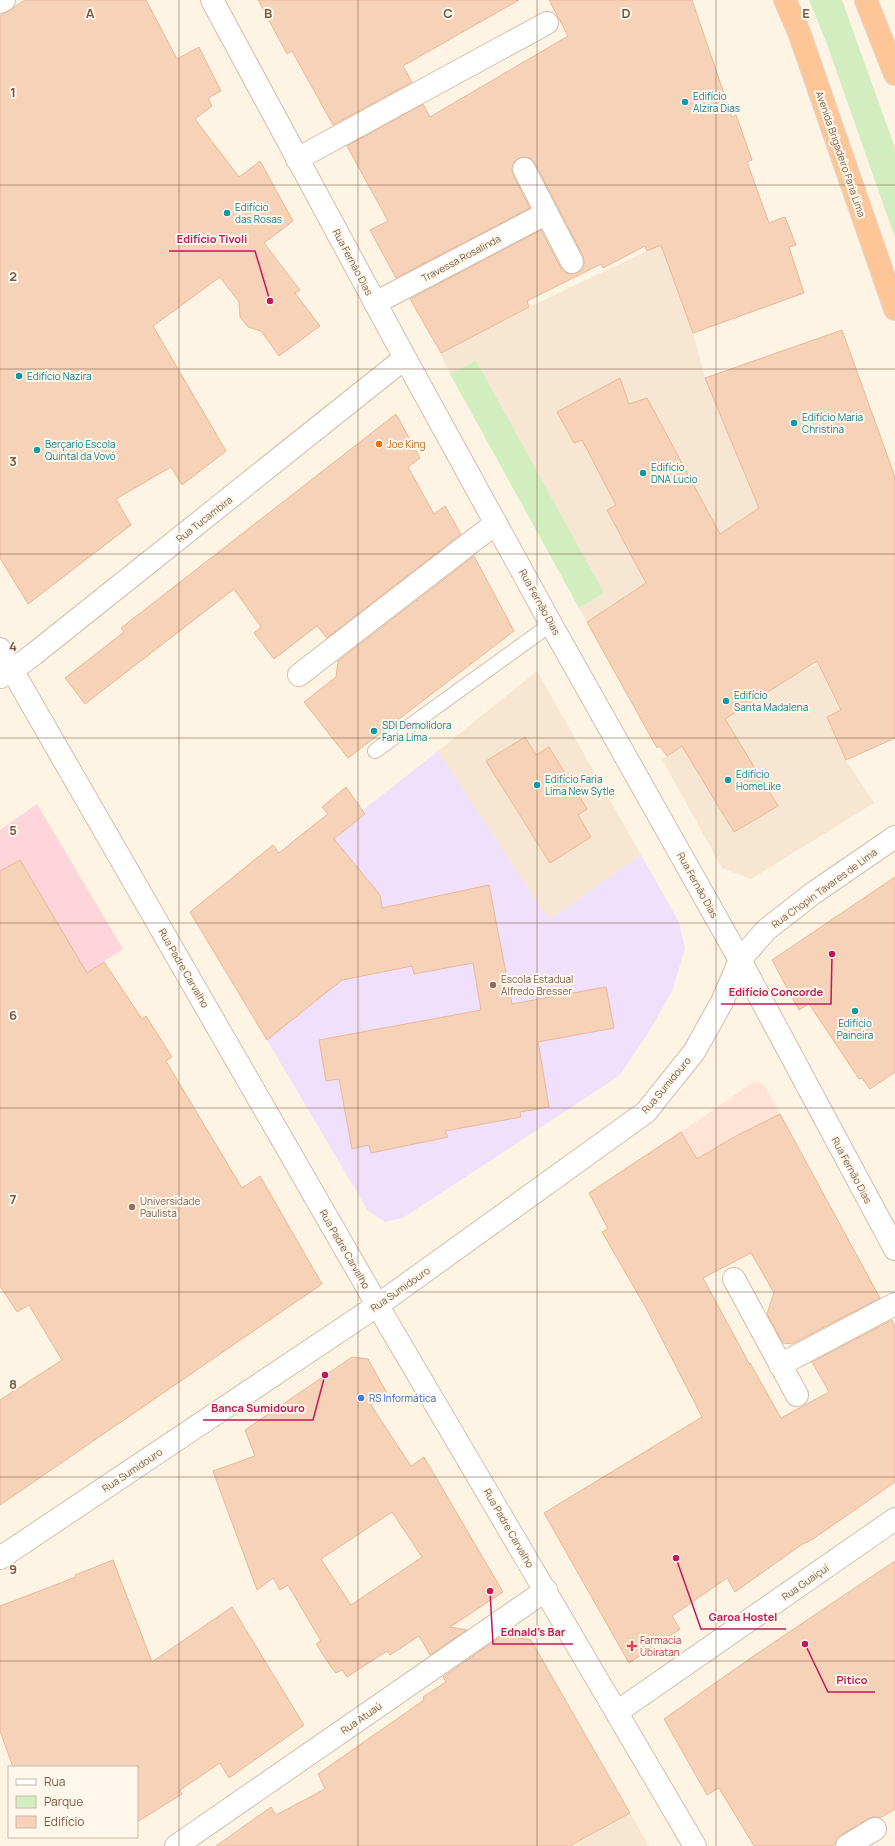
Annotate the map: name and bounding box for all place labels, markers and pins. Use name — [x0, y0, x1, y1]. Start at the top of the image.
place label: Edifício Alzira Dias — [693, 89, 740, 115]
marker: Edifício Alzira Dias — [680, 97, 690, 107]
place label: Edifício das Rosas — [235, 200, 282, 226]
marker: Edifício das Rosas — [222, 208, 232, 218]
callout: Edifício Tivoli — [169, 228, 255, 251]
place label: Edifício Nazira — [27, 369, 92, 383]
marker: Edifício Nazira — [14, 371, 24, 381]
place label: Edifício Maria Christina — [802, 410, 863, 436]
marker: Edifício Maria Christina — [789, 418, 799, 428]
place label: Berçario Escola Quintal da Vovó — [45, 437, 116, 463]
place label: Joe King — [387, 437, 426, 451]
marker: Joe King — [374, 439, 384, 449]
marker: Berçario Escola Quintal da Vovó — [32, 445, 42, 455]
place label: Edifício DNA Lucio — [651, 460, 698, 486]
marker: Edifício DNA Lucio — [638, 468, 648, 478]
place label: Edifício Santa Madalena — [734, 688, 808, 714]
marker: Edifício Santa Madalena — [721, 696, 731, 706]
place label: SDI Demolidora Faria Lima — [382, 718, 451, 744]
marker: SDI Demolidora Faria Lima — [369, 726, 379, 736]
place label: Edifício HomeLike — [736, 767, 781, 793]
place label: Edifício Faria Lima New Sytle — [545, 772, 615, 798]
marker: Edifício HomeLike — [723, 775, 733, 785]
marker: Edifício Faria Lima New Sytle — [532, 780, 542, 790]
place label: Escola Estadual Alfredo Bresser — [501, 972, 573, 998]
marker: Escola Estadual Alfredo Bresser — [488, 980, 498, 990]
callout: Edifício Concorde — [721, 981, 831, 1004]
marker: Edifício Paineira — [850, 1006, 860, 1016]
place label: Edifício Paineira — [837, 1016, 873, 1042]
place label: Universidade Paulista — [140, 1194, 200, 1220]
marker: Universidade Paulista — [127, 1202, 137, 1212]
place label: RS Informática — [369, 1391, 436, 1405]
marker: RS Informática — [356, 1393, 366, 1403]
callout: Banca Sumidouro — [203, 1397, 313, 1420]
callout: Garoa Hostel — [701, 1606, 786, 1629]
callout: Ednald's Bar — [493, 1621, 573, 1644]
place label: Farmacia Ubiratan — [640, 1633, 681, 1659]
marker: Farmacia Ubiratan — [627, 1641, 637, 1651]
callout: Pitico — [828, 1669, 875, 1692]

